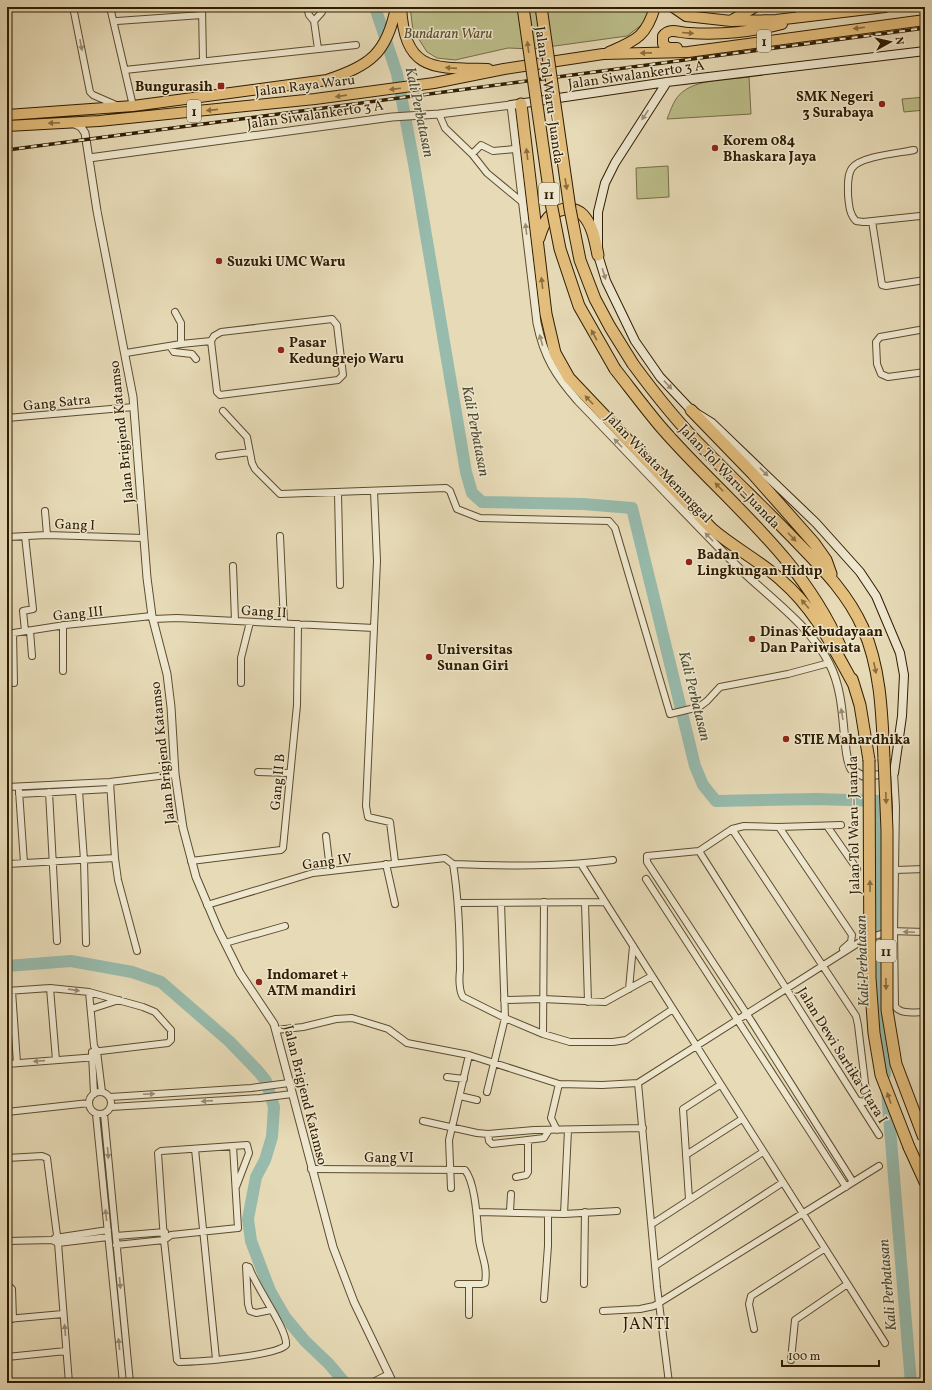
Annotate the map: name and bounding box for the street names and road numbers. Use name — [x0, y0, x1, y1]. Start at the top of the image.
street label: Jalan Tol Waru–Juanda — [529, 25, 568, 165]
road number: 1 — [757, 30, 771, 52]
street label: Jalan Siwalankerto 3 A — [567, 56, 706, 94]
street label: Jalan Raya Waru — [254, 71, 356, 102]
street label: Jalan Siwalankerto 3 A — [246, 96, 385, 134]
road number: 1 — [187, 100, 201, 122]
road number: 11 — [539, 183, 559, 205]
street label: Jalan Brigjend Katamso — [106, 360, 139, 504]
street label: Gang Satra — [22, 390, 92, 416]
street label: Jalan Wisata Menanggal — [600, 408, 716, 528]
street label: Jalan Tol Waru–Juanda — [674, 420, 784, 534]
street label: Gang I — [54, 515, 96, 536]
street label: Gang III — [52, 602, 104, 627]
street label: Gang II — [241, 602, 287, 623]
street label: Jalan Brigjend Katamso — [147, 681, 180, 825]
street label: Gang II B — [267, 753, 290, 811]
street label: Jalan Tol Waru–Juanda — [844, 755, 865, 895]
street label: Gang IV — [301, 850, 354, 875]
road number: 11 — [876, 940, 896, 962]
street label: Jalan Dewi Sartika Utara I — [792, 984, 892, 1128]
street label: Jalan Brigjend Katamso — [278, 1023, 331, 1167]
street label: Gang VI — [364, 1149, 414, 1168]

